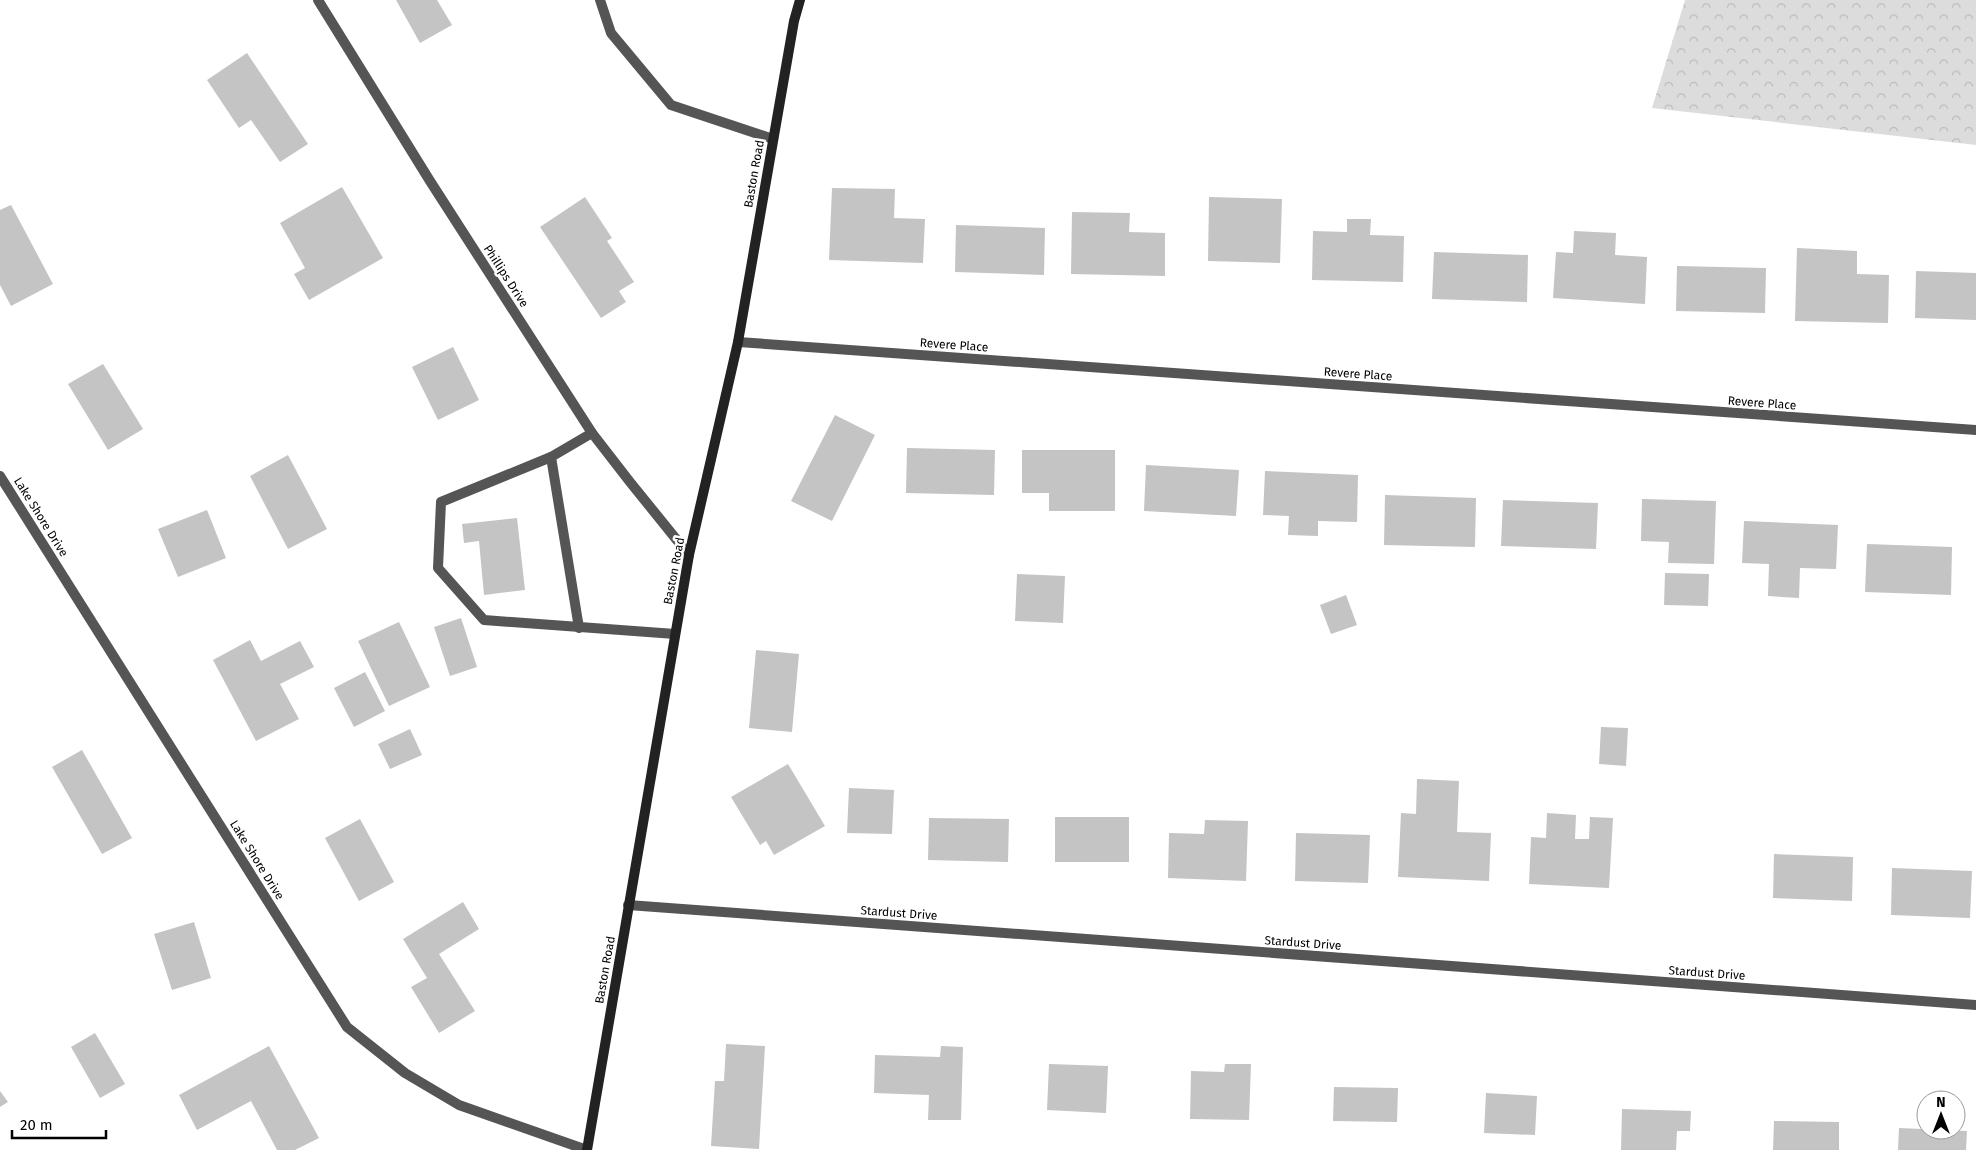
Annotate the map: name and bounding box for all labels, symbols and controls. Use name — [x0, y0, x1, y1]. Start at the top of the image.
street label: Baston Road — [741, 139, 767, 209]
street label: Phillips Drive — [481, 242, 531, 310]
street label: Revere Place — [919, 336, 989, 354]
street label: Revere Place — [1323, 365, 1393, 383]
street label: Revere Place — [1727, 394, 1797, 412]
street label: Lake Shore Drive — [11, 475, 71, 559]
street label: Baston Road — [661, 536, 687, 606]
street label: Lake Shore Drive — [227, 818, 287, 902]
street label: Stardust Drive — [860, 903, 938, 923]
street label: Stardust Drive — [1264, 933, 1342, 953]
street label: Baston Road — [592, 935, 618, 1005]
street label: Stardust Drive — [1668, 963, 1746, 983]
north arrow — [1916, 1090, 1966, 1140]
text: N — [1936, 1094, 1946, 1111]
scale bar — [12, 1108, 106, 1140]
text: 20 m — [20, 1116, 53, 1134]

